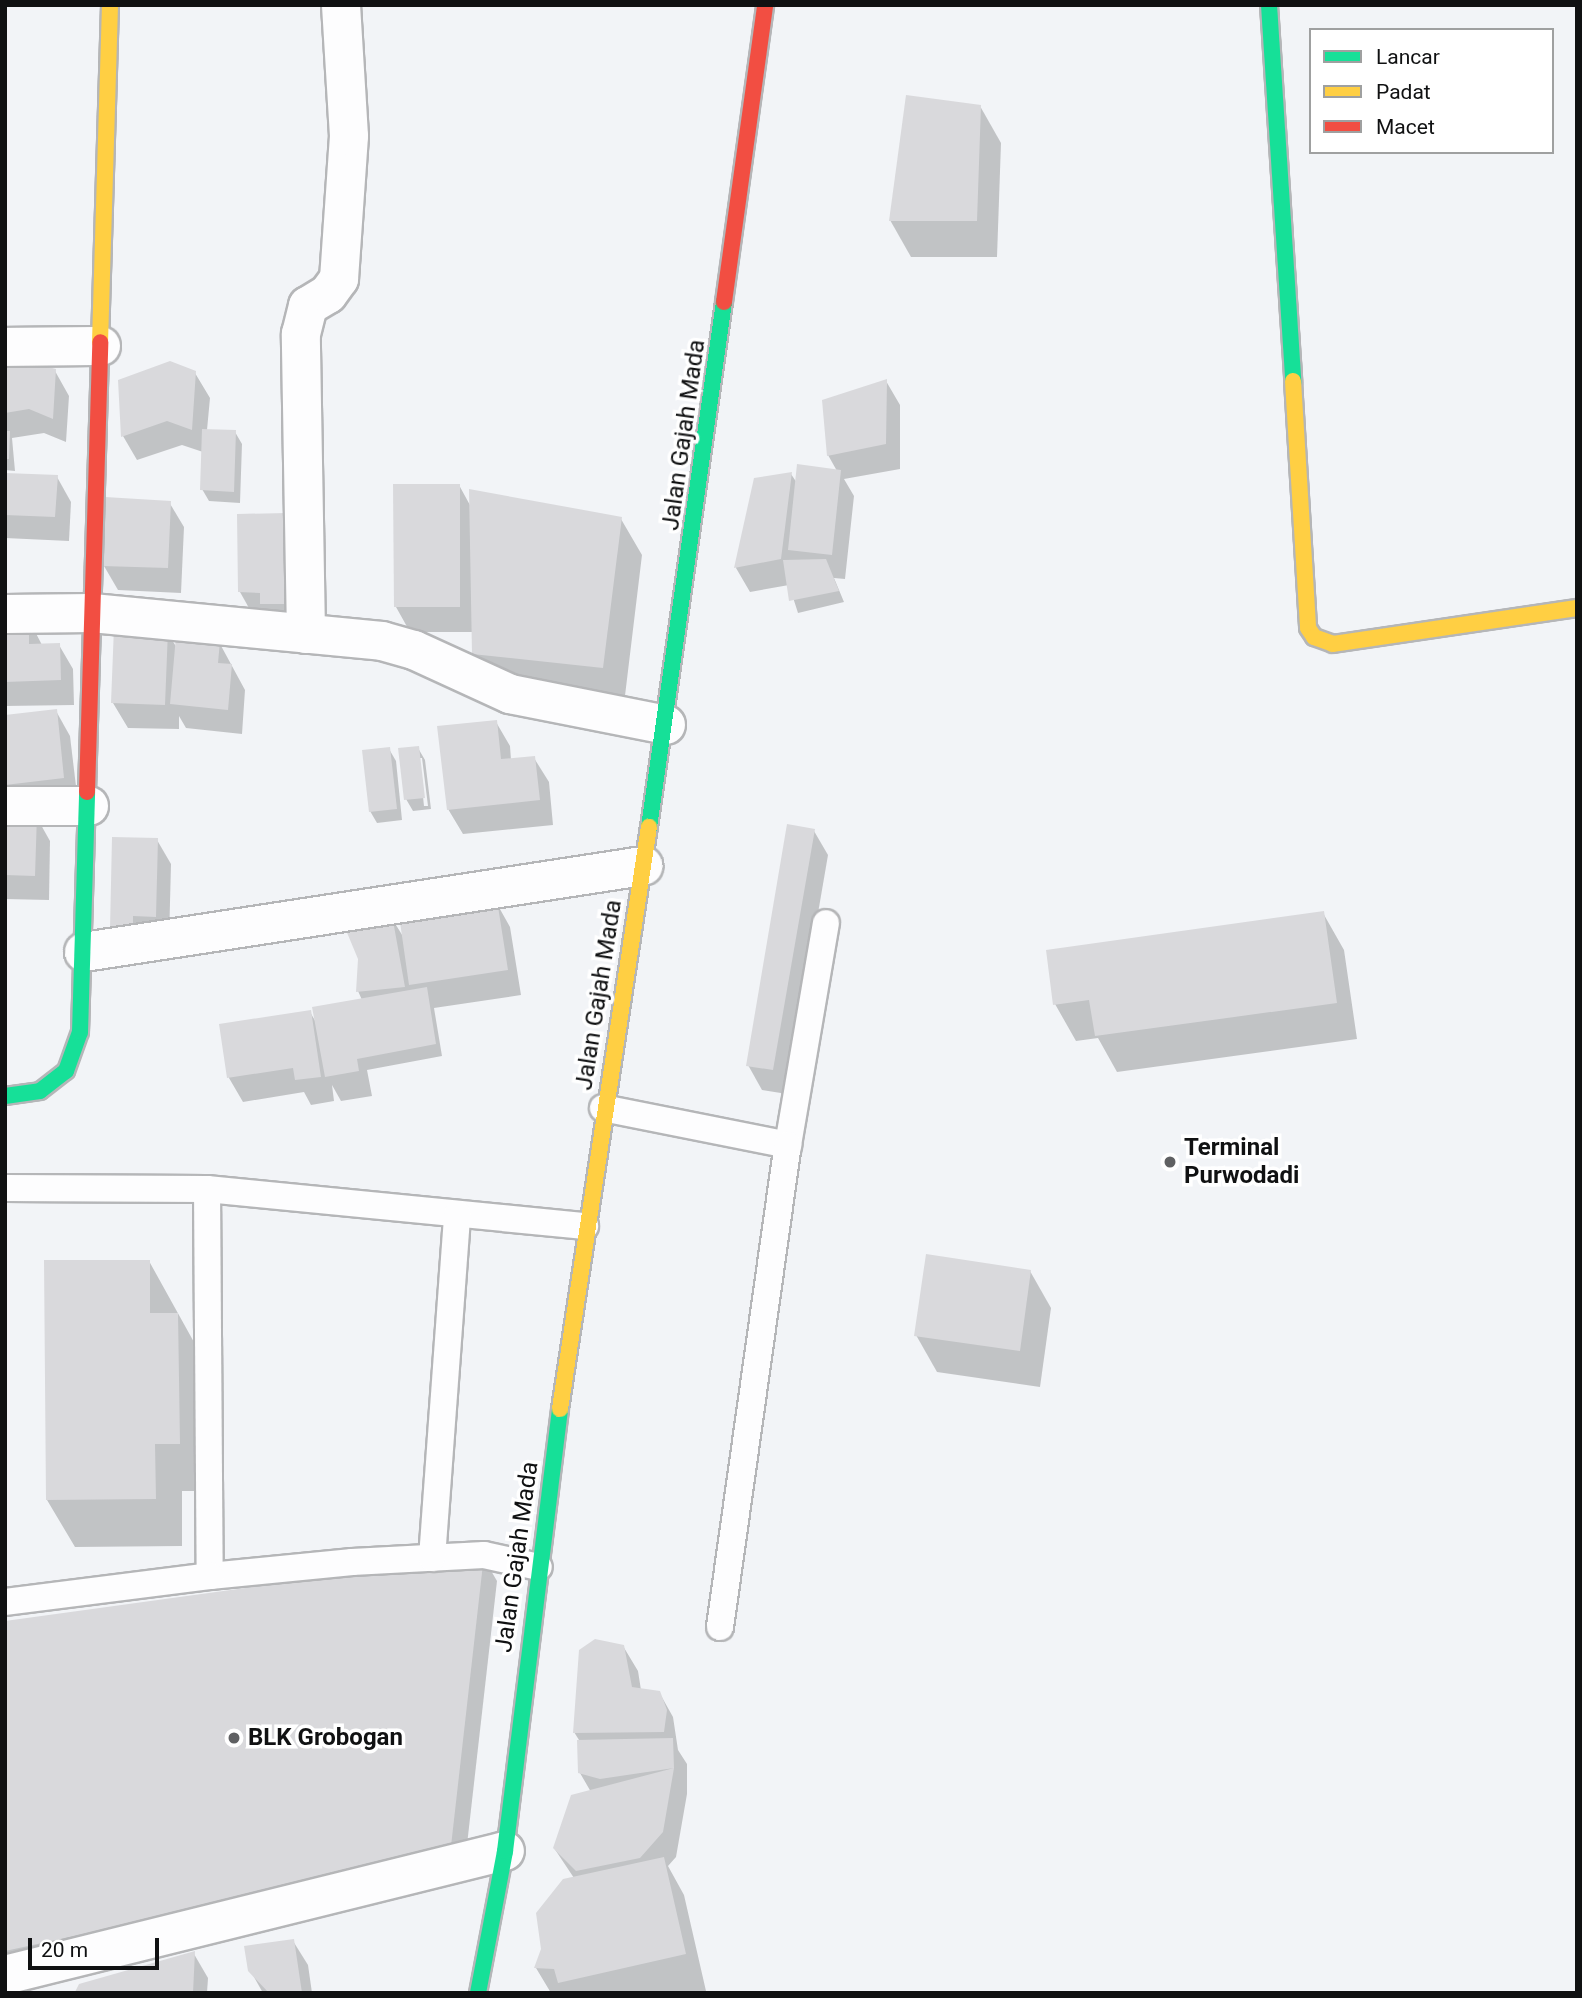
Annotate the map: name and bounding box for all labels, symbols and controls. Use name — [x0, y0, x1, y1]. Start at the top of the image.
legend — [1309, 28, 1554, 154]
text: Lancar — [1376, 45, 1440, 69]
text: Padat — [1376, 80, 1431, 104]
text: Macet — [1376, 115, 1435, 139]
street label: Jalan Gajah Mada — [656, 338, 712, 532]
street label: Jalan Gajah Mada — [570, 898, 628, 1092]
place label: Terminal Purwodadi — [1184, 1134, 1299, 1190]
marker: Terminal Purwodadi — [1162, 1154, 1178, 1170]
street label: Jalan Gajah Mada — [489, 1460, 545, 1654]
place label: BLK Grobogan — [248, 1724, 403, 1752]
marker: BLK Grobogan — [226, 1730, 242, 1746]
scale bar — [32, 1924, 163, 1968]
text: 20 m — [41, 1938, 88, 1962]

